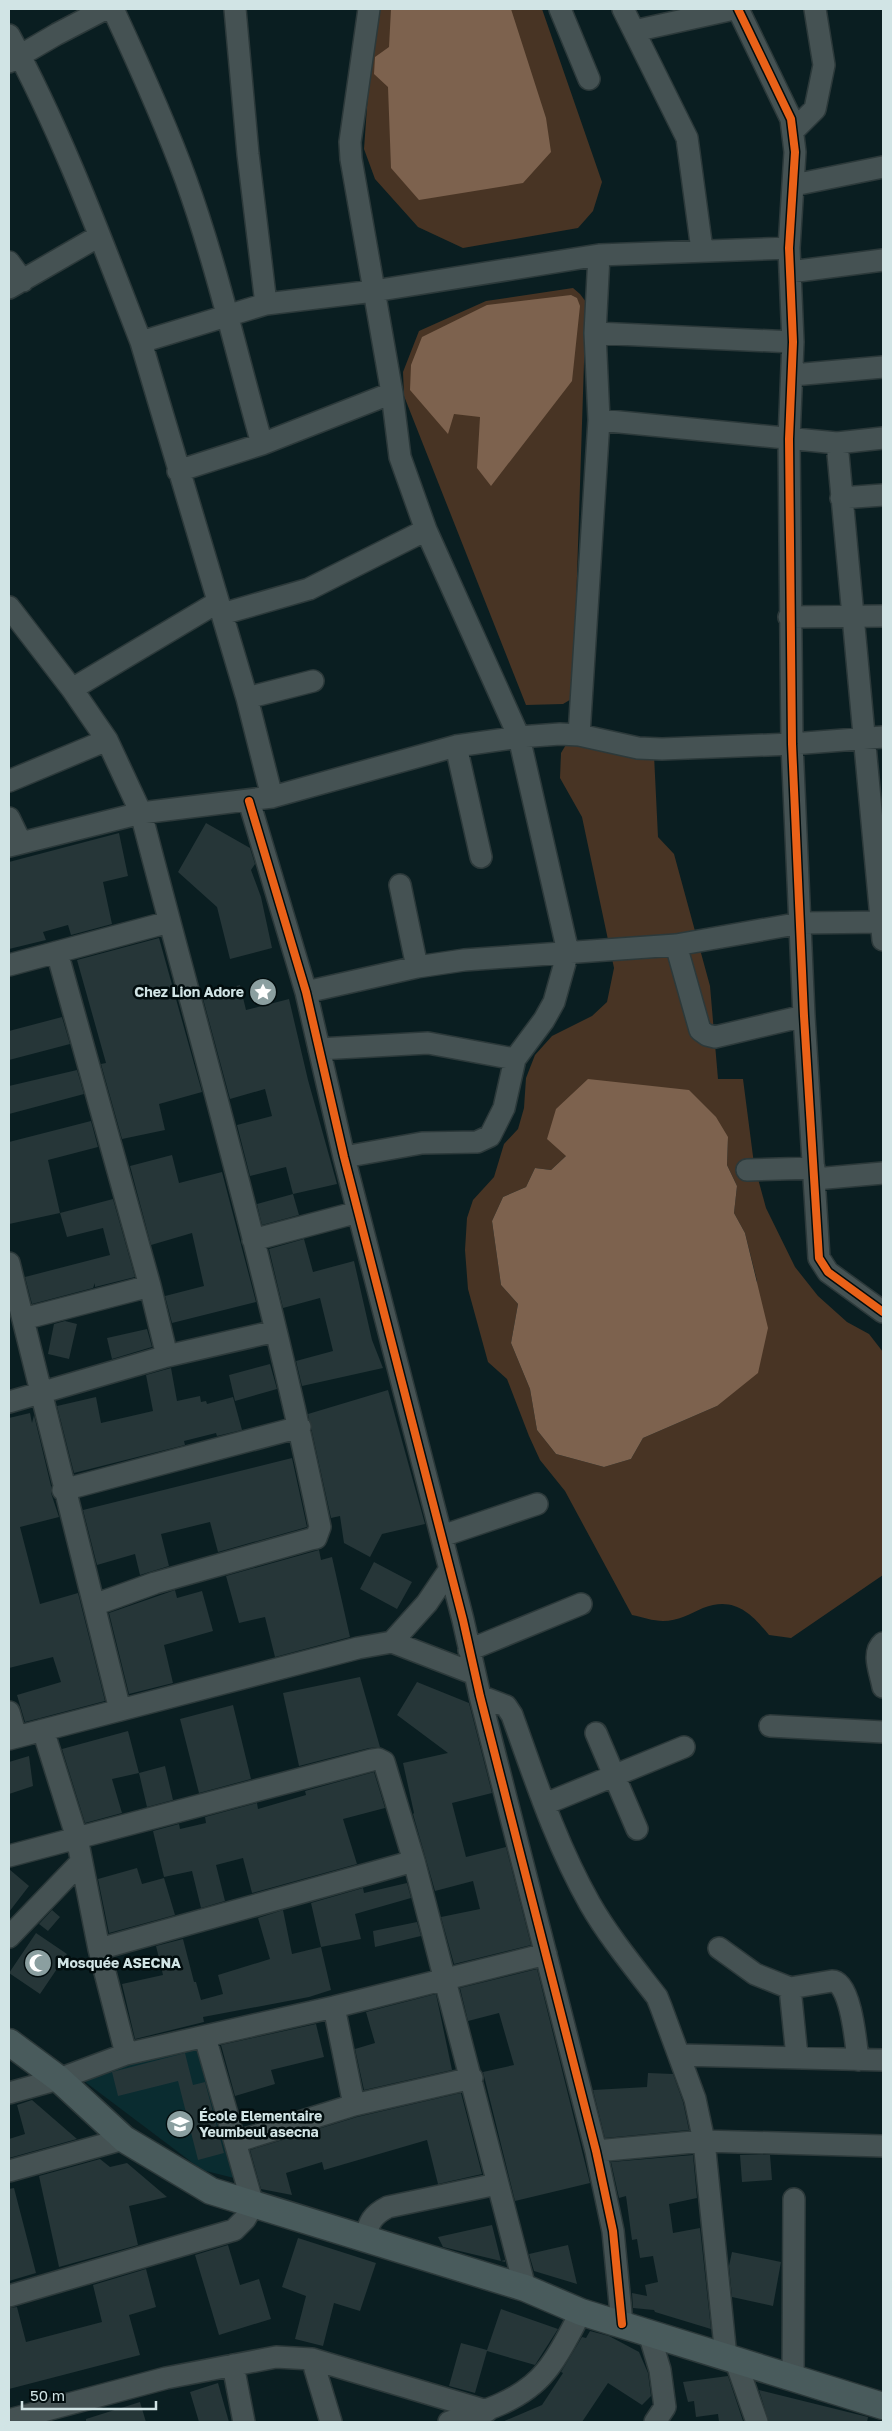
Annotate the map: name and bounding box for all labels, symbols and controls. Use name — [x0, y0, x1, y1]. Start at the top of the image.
place icon: Chez Lion Adore — [248, 977, 278, 1007]
place label: Chez Lion Adore — [134, 983, 244, 1000]
mosque icon: Mosquée ASECNA — [23, 1948, 53, 1978]
place label: Mosquée ASECNA — [57, 1954, 181, 1971]
place label: École Elementaire Yeumbeul asecna — [199, 2107, 322, 2140]
school or university icon: École Elementaire Yeumbeul asecna — [165, 2109, 195, 2139]
scale bar — [22, 2378, 156, 2410]
text: 50 m — [30, 2386, 65, 2404]

